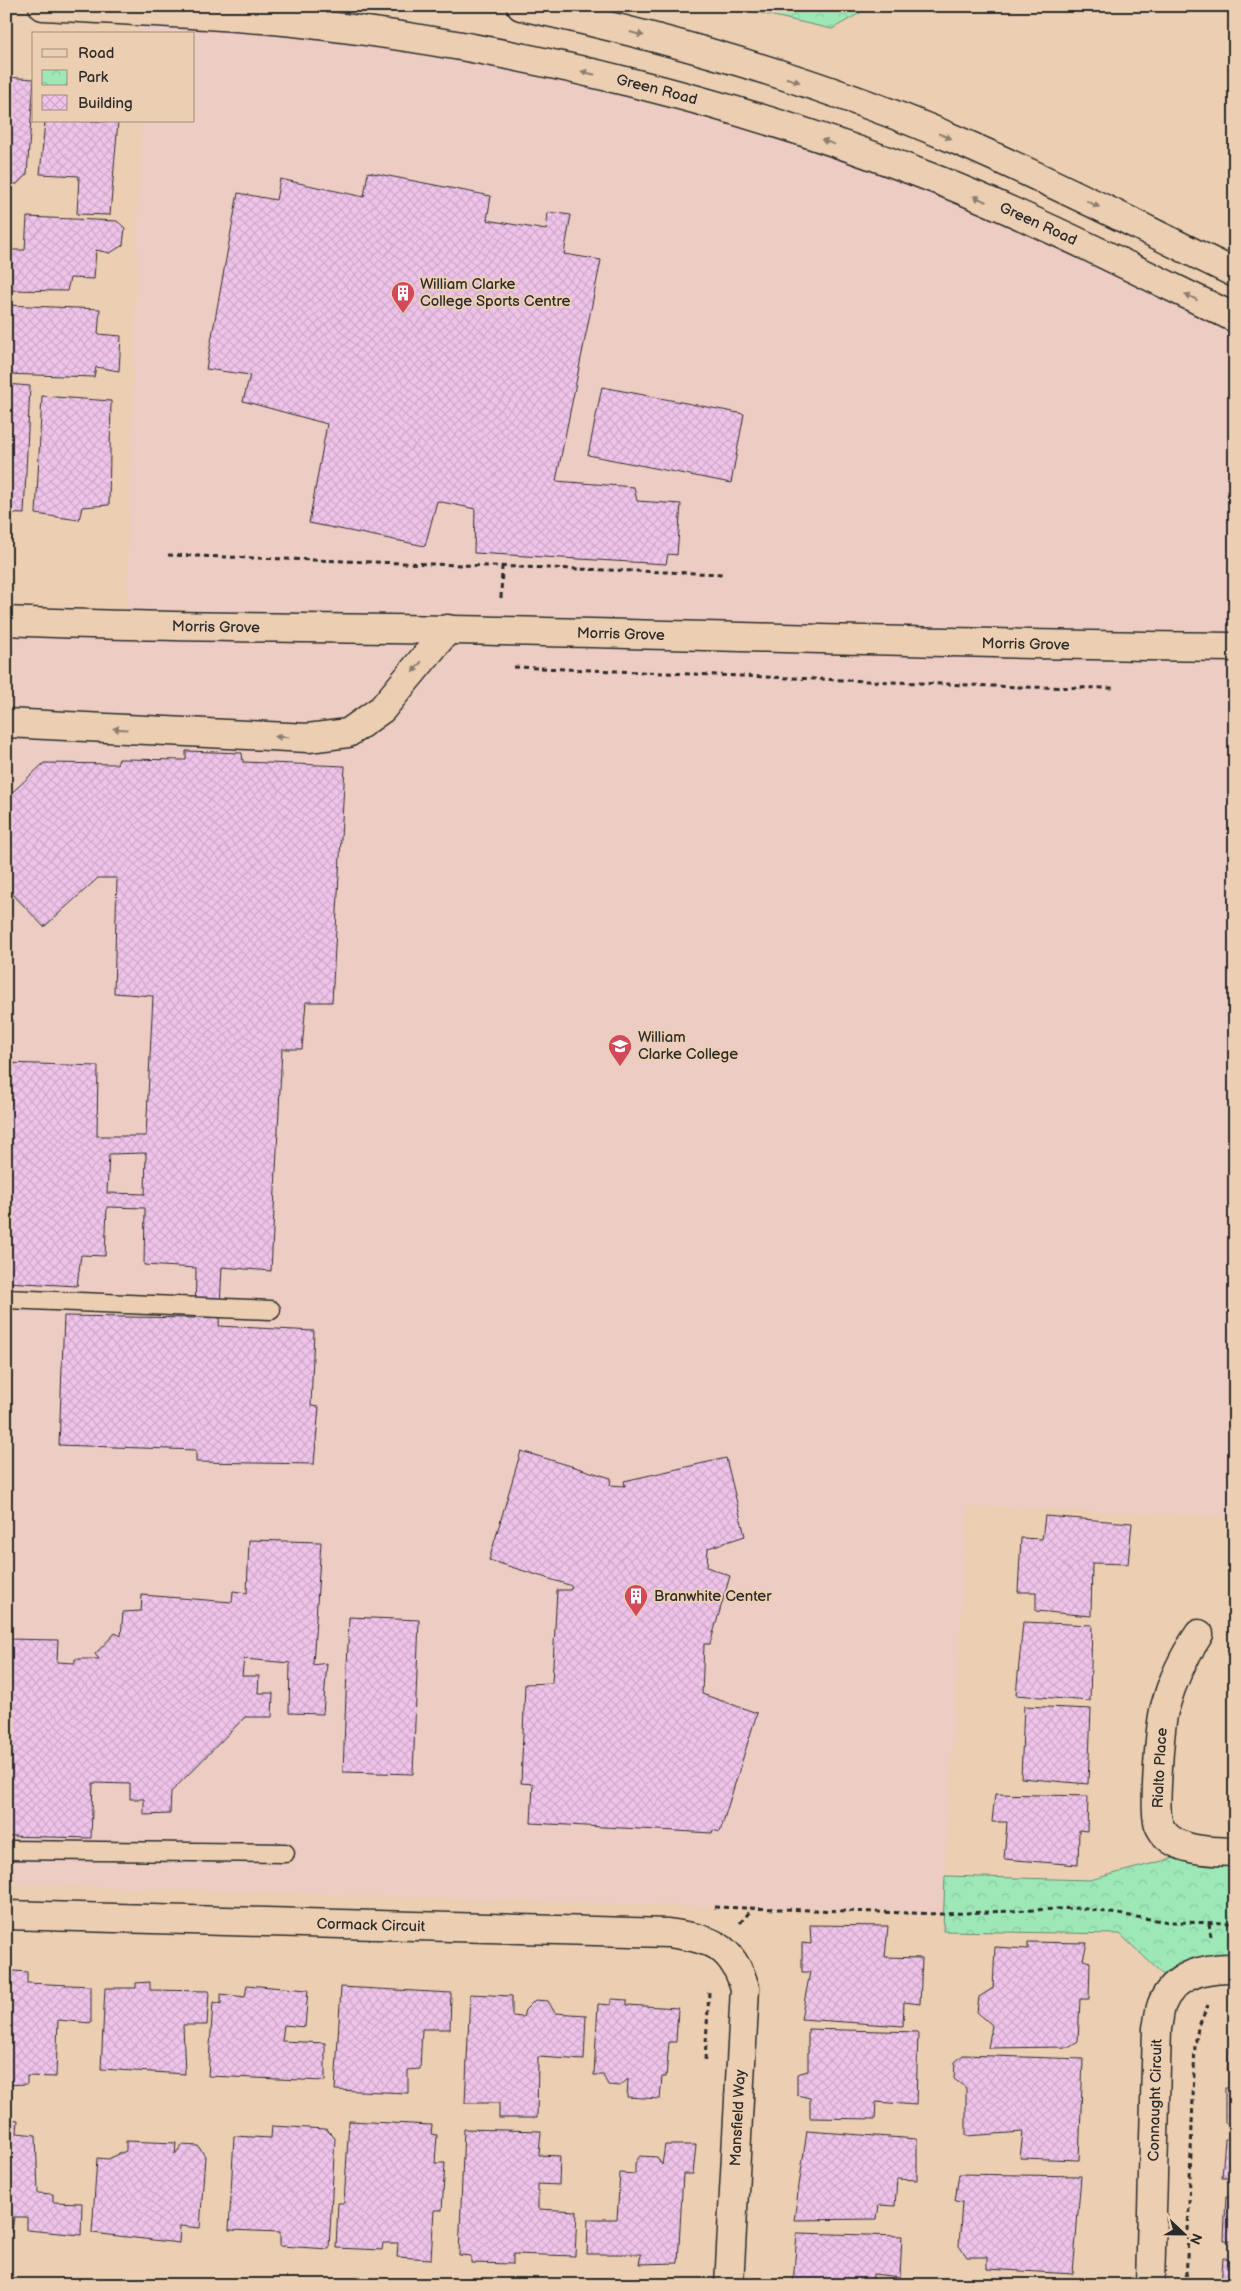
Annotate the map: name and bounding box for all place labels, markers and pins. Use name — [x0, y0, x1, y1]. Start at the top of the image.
place label: William Clarke College Sports Centre — [420, 275, 571, 311]
building icon: William Clarke College Sports Centre — [390, 280, 416, 314]
place label: William Clarke College — [638, 1028, 738, 1064]
school or university icon: William Clarke College — [607, 1033, 633, 1067]
building icon: Branwhite Center — [623, 1583, 649, 1617]
place label: Branwhite Center — [654, 1587, 772, 1606]

